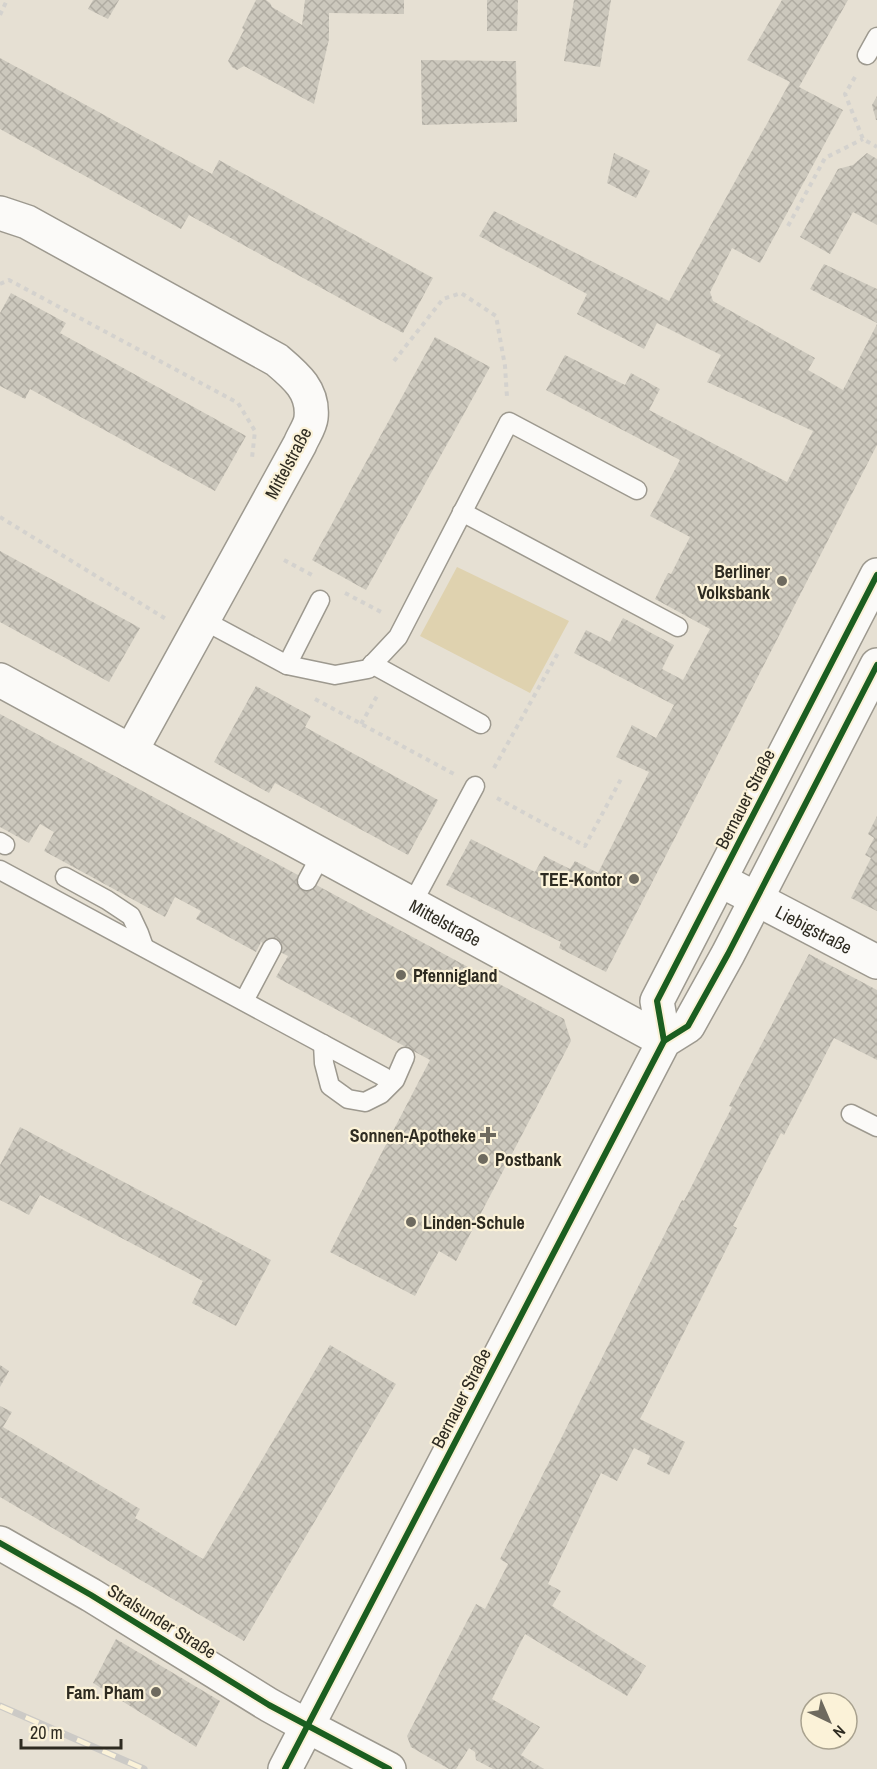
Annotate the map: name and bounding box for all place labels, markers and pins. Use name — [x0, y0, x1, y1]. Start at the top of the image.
place label: Berliner Volksbank — [697, 559, 771, 605]
marker: Berliner Volksbank — [775, 574, 789, 588]
place label: TEE-Kontor — [540, 867, 622, 892]
marker: TEE-Kontor — [627, 872, 641, 886]
place label: Pfennigland — [413, 963, 497, 988]
marker: Pfennigland — [394, 968, 408, 982]
place label: Sonnen-Apotheke — [350, 1123, 476, 1148]
marker: Sonnen-Apotheke — [481, 1128, 495, 1142]
place label: Postbank — [495, 1147, 562, 1172]
marker: Postbank — [476, 1152, 490, 1166]
place label: Linden-Schule — [423, 1210, 525, 1235]
marker: Linden-Schule — [404, 1215, 418, 1229]
place label: Fam. Pham — [66, 1680, 144, 1705]
marker: Fam. Pham — [149, 1685, 163, 1699]

